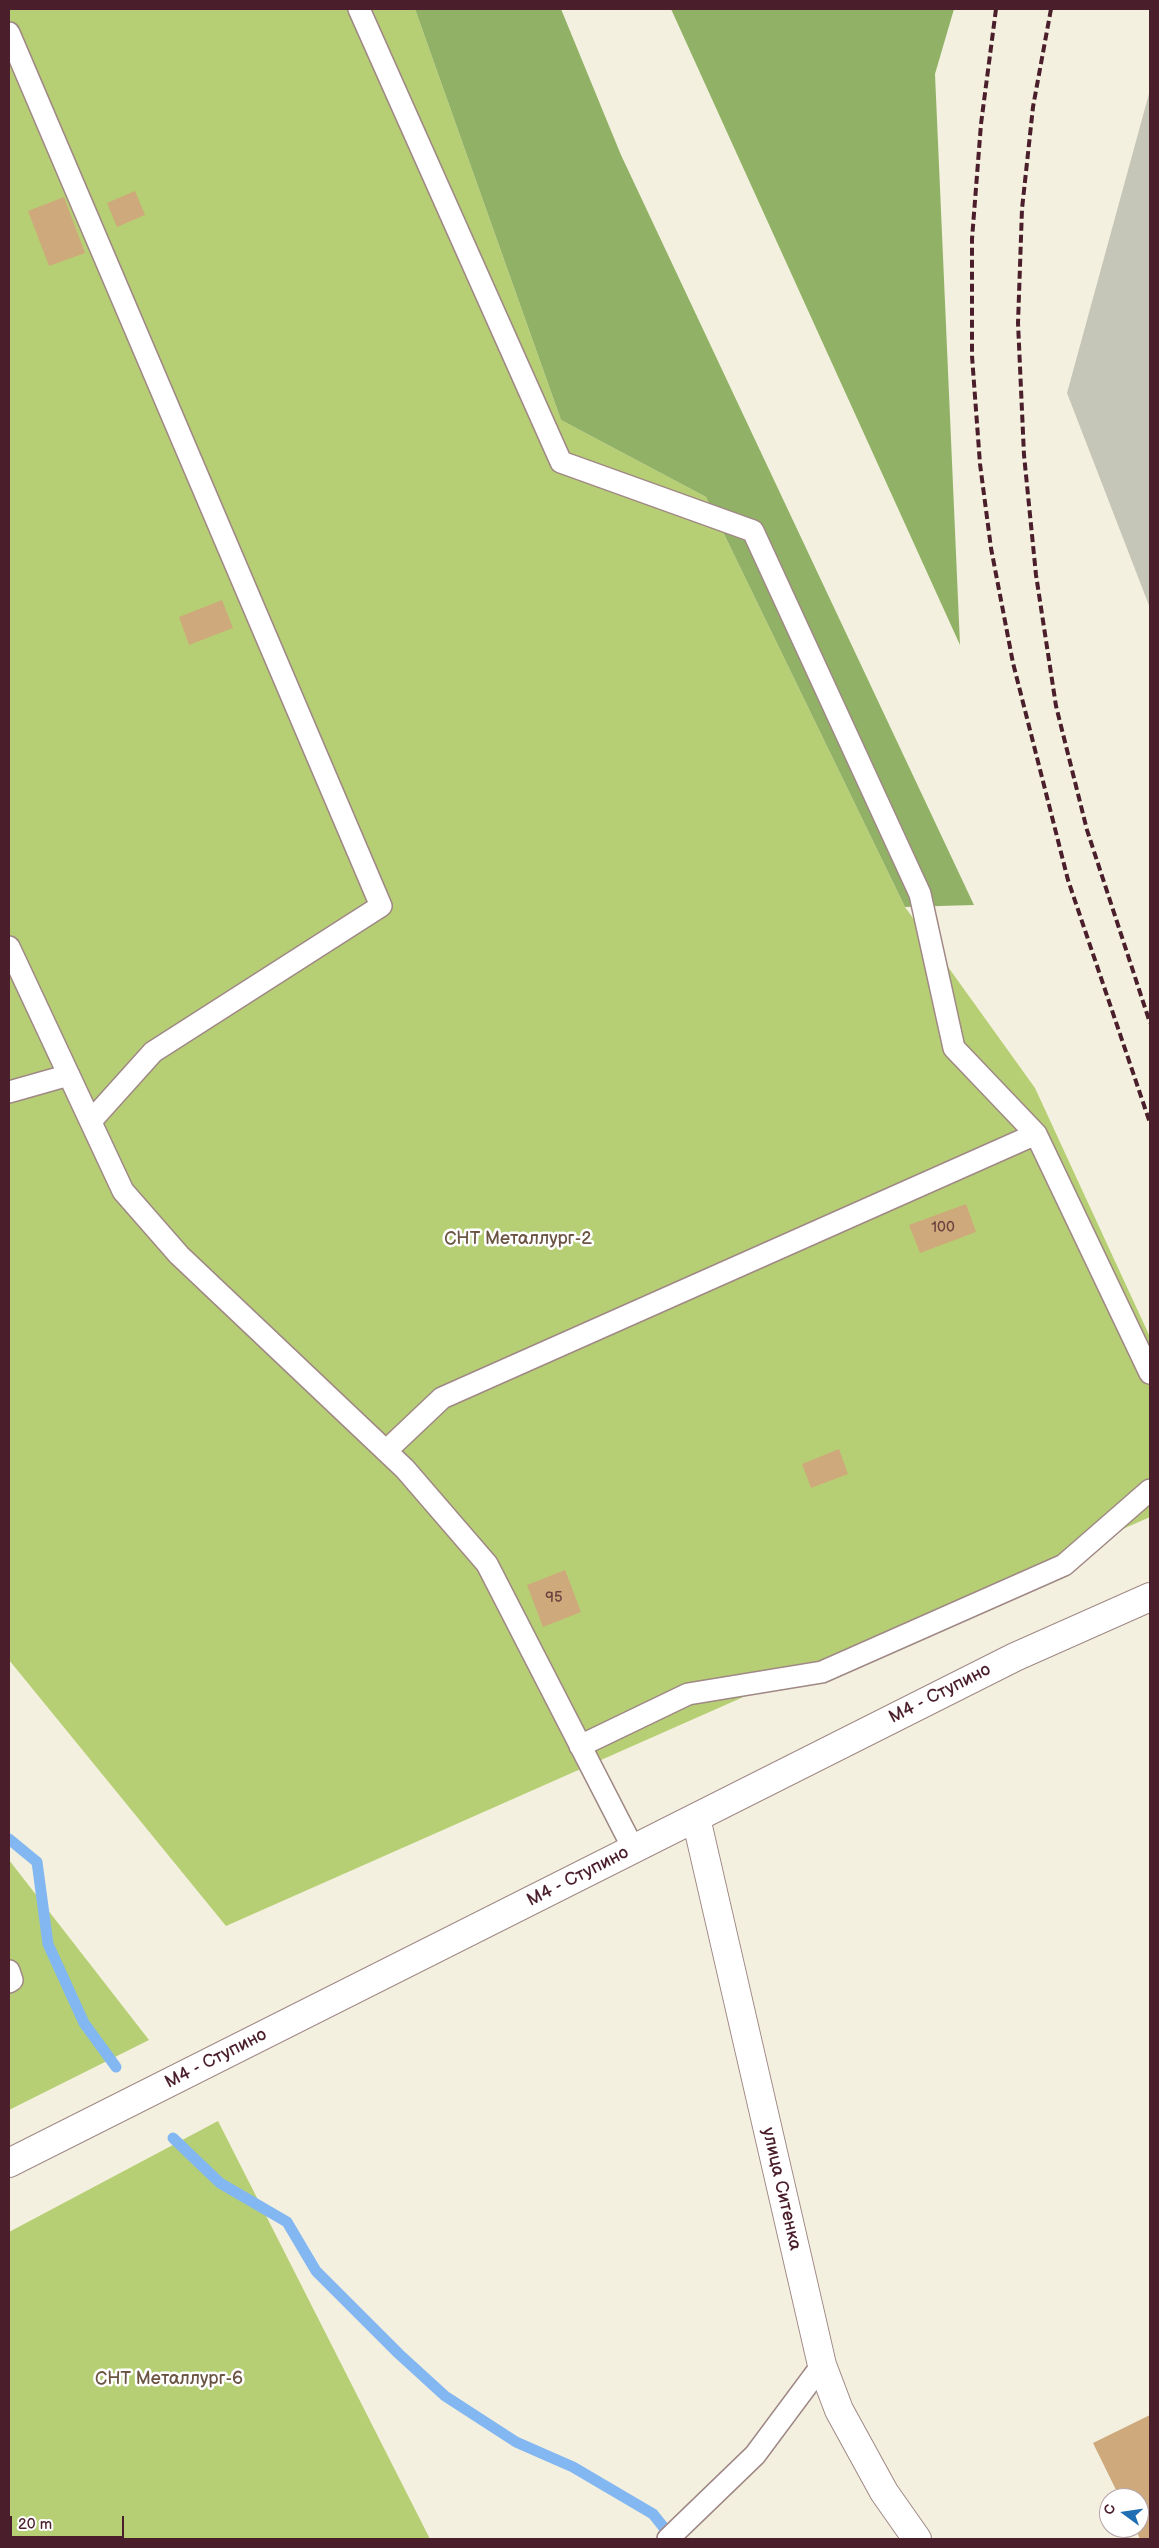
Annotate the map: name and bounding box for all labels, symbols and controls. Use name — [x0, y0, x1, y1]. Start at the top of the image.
house number: 100 — [931, 1219, 955, 1237]
park label: СНТ Металлург-2 — [444, 1228, 592, 1250]
house number: 95 — [545, 1589, 563, 1607]
street label: М4 - Ступино — [886, 1659, 994, 1729]
street label: М4 - Ступино — [524, 1842, 632, 1912]
street label: М4 - Ступино — [162, 2024, 270, 2094]
street label: улица Ситенка — [756, 2125, 806, 2253]
park label: СНТ Металлург-6 — [95, 2368, 243, 2390]
north arrow — [1099, 2488, 1149, 2538]
text: С — [1101, 2503, 1119, 2516]
scale bar — [12, 2506, 126, 2538]
text: 20 m — [18, 2515, 52, 2534]

